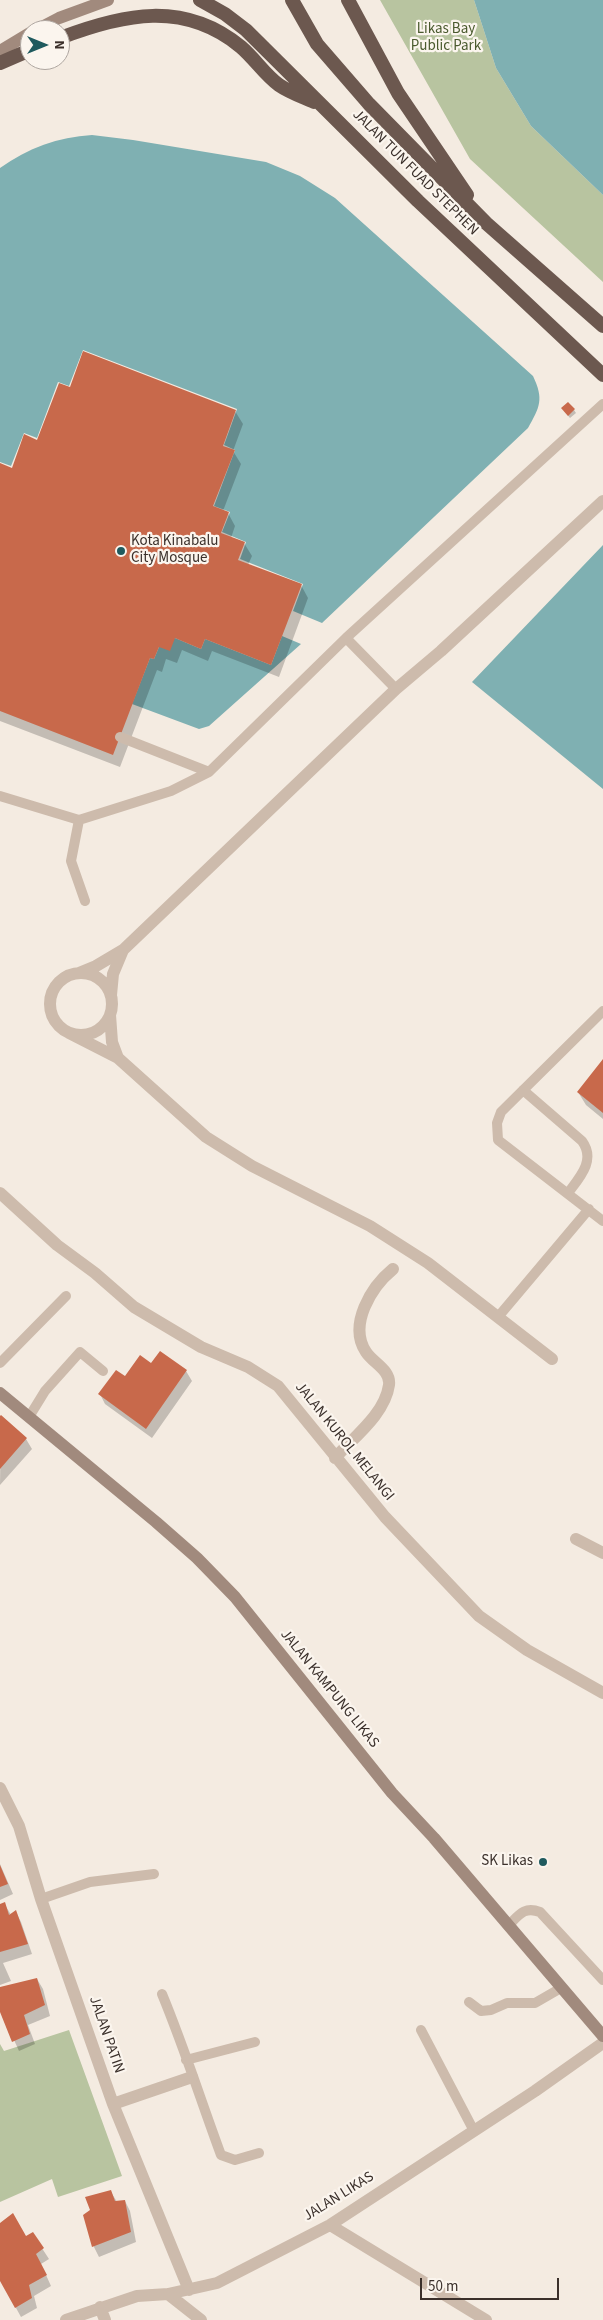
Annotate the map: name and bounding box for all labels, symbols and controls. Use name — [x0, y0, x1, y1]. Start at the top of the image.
north arrow — [20, 20, 70, 70]
park label: Likas Bay Public Park — [411, 21, 481, 56]
text: N — [49, 40, 69, 50]
street label: JALAN TUN FUAD STEPHEN — [348, 106, 482, 240]
place label: Kota Kinabalu City Mosque — [131, 533, 219, 568]
marker: Kota Kinabalu City Mosque — [115, 545, 127, 557]
street label: JALAN KUROL MELANGI — [291, 1379, 397, 1505]
street label: JALAN KAMPUNG LIKAS — [276, 1626, 382, 1752]
place label: SK Likas — [481, 1853, 533, 1871]
marker: SK Likas — [537, 1856, 549, 1868]
street label: JALAN PATIN — [84, 1994, 128, 2076]
street label: JALAN LIKAS — [301, 2168, 377, 2226]
scale bar — [423, 2268, 562, 2300]
text: 50 m — [428, 2276, 458, 2297]

